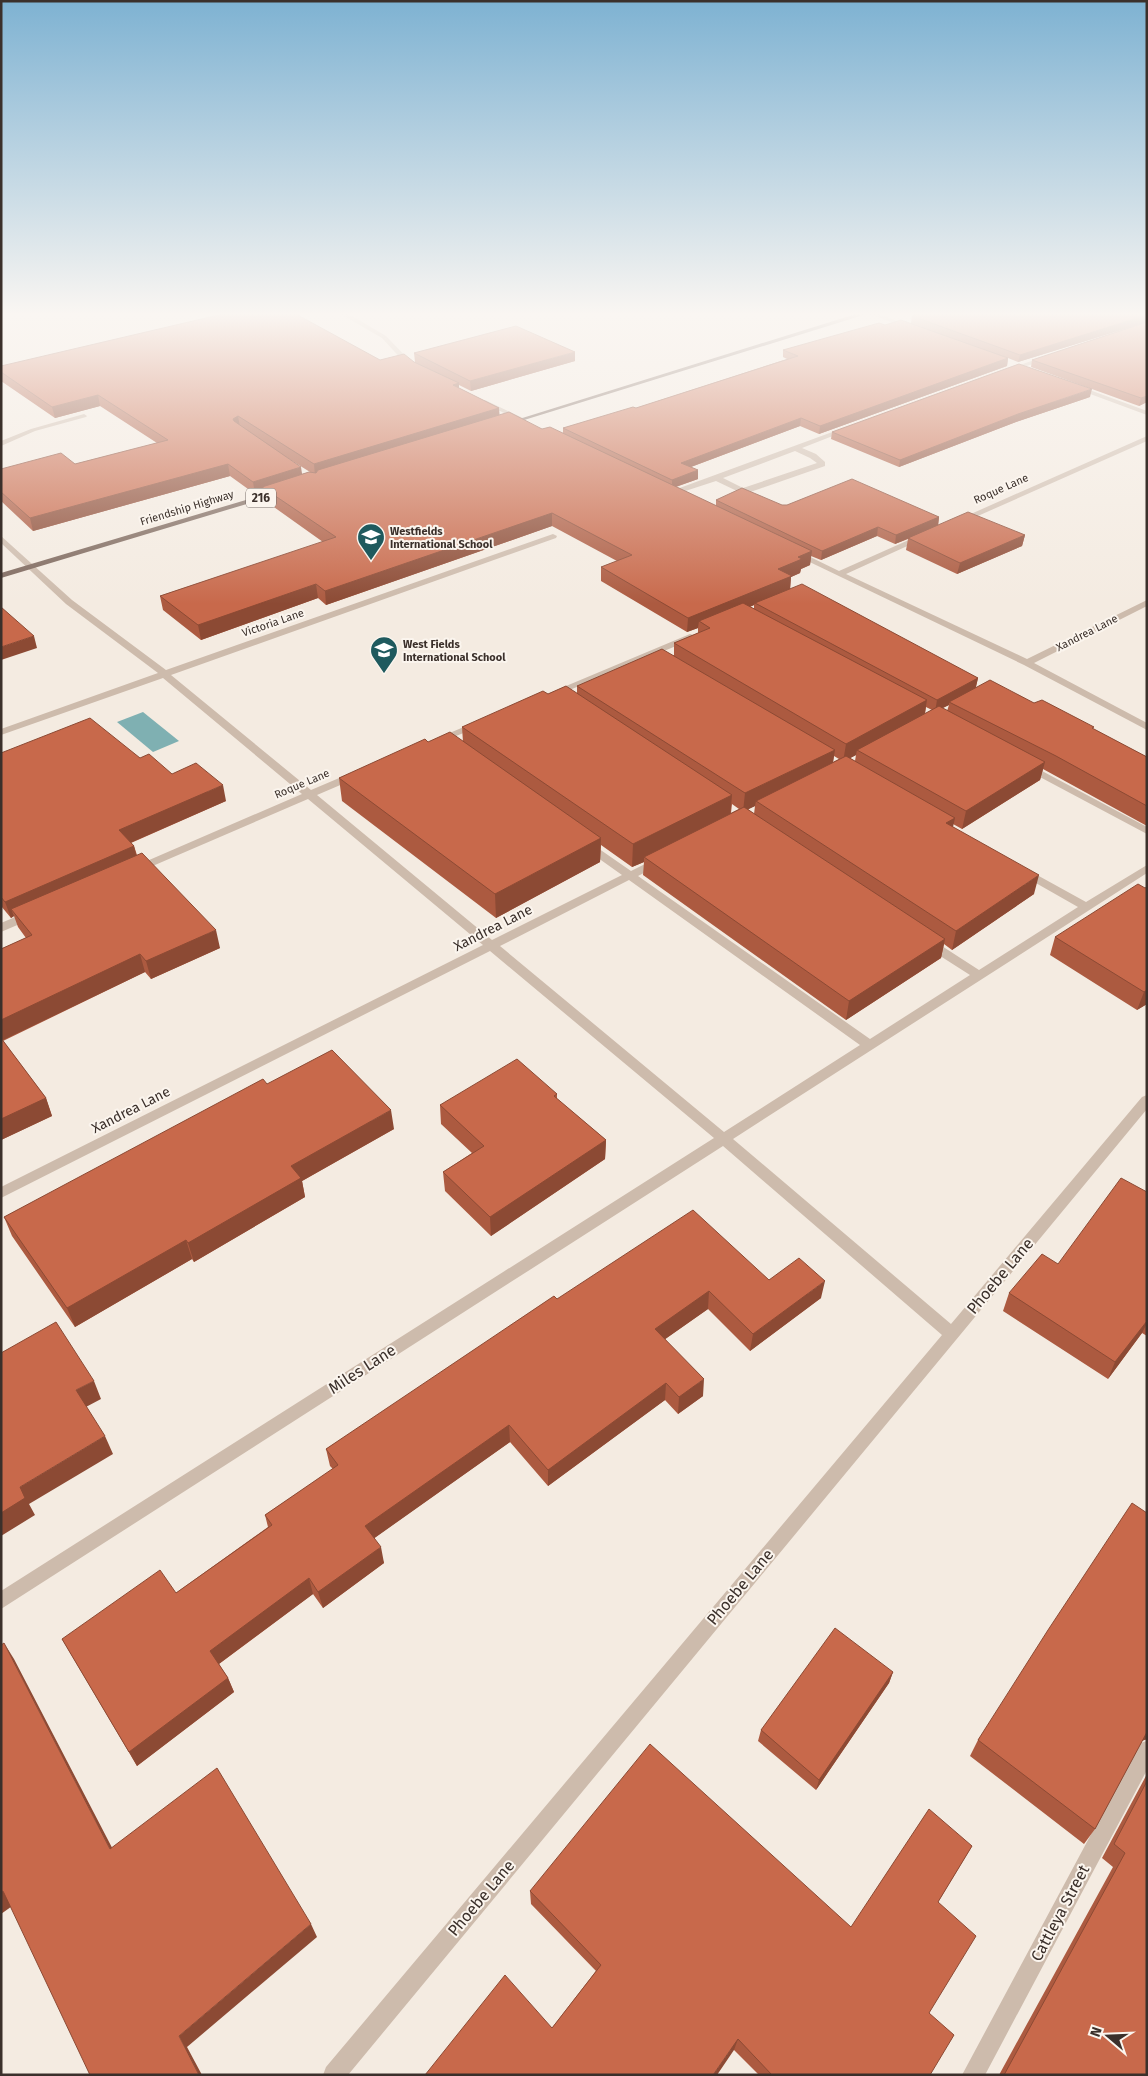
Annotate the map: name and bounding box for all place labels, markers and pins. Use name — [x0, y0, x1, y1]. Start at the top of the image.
school or university icon: Westfields International School — [356, 522, 386, 561]
place label: Westfields International School — [390, 525, 493, 551]
school or university icon: West Fields International School — [369, 635, 399, 674]
place label: West Fields International School — [403, 638, 506, 664]

